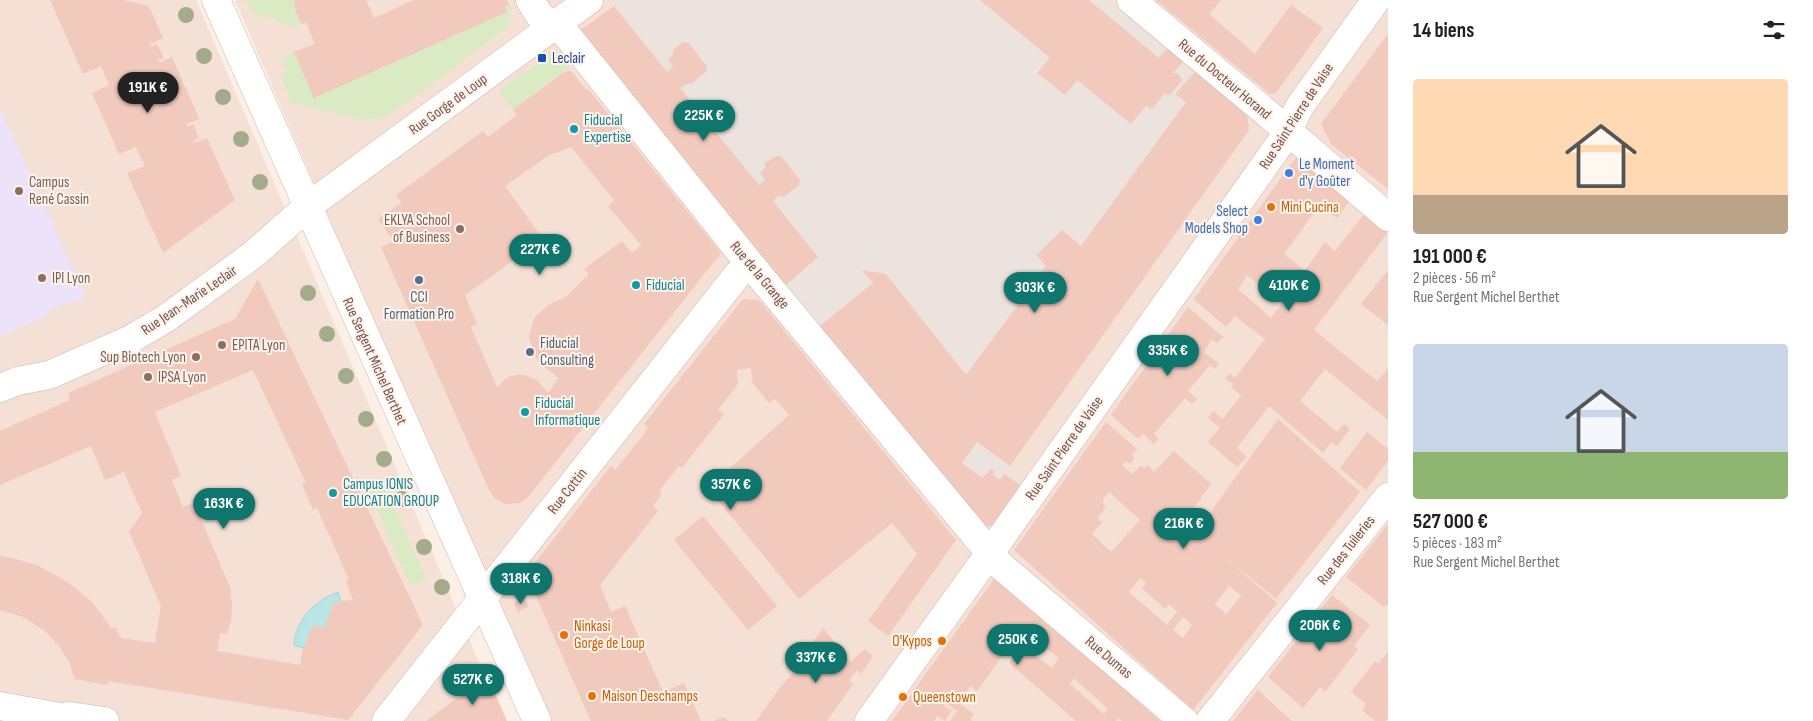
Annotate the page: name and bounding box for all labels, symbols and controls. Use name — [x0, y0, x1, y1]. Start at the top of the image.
icon: filters — [1760, 16, 1788, 44]
text: 14 biens — [1413, 18, 1474, 43]
street label: Rue du Docteur Horand — [1174, 35, 1275, 124]
place label: Leclair — [552, 49, 586, 68]
marker: Leclair — [536, 52, 548, 64]
street label: Rue Saint Pierre de Vaise — [1255, 60, 1338, 173]
street label: Rue Gorge de Loup — [405, 70, 491, 139]
pin: 191K € — [107, 72, 189, 114]
text: 191K € — [129, 78, 167, 97]
pin: 225K € — [663, 100, 745, 142]
text: 225K € — [684, 106, 724, 125]
place label: Fiducial Expertise — [584, 111, 631, 147]
icon: home — [1556, 111, 1646, 201]
marker: Fiducial Expertise — [568, 123, 580, 135]
place label: Le Moment d'y Goûter — [1299, 155, 1355, 191]
marker: Le Moment d'y Goûter — [1283, 167, 1295, 179]
place label: Campus René Cassin — [29, 173, 89, 209]
marker: Campus René Cassin — [13, 185, 25, 197]
place label: Mini Cucina — [1281, 198, 1339, 217]
marker: Mini Cucina — [1265, 201, 1277, 213]
place label: Select Models Shop — [1185, 202, 1248, 238]
place label: EKLYA School of Business — [384, 211, 450, 247]
marker: Select Models Shop — [1252, 214, 1264, 226]
marker: EKLYA School of Business — [454, 223, 466, 235]
pin: 227K € — [499, 234, 581, 276]
street label: Rue de la Grange — [726, 237, 794, 313]
text: 227K € — [520, 240, 560, 259]
text: 191 000 € — [1413, 244, 1487, 269]
street label: Rue Jean-Marie Leclair — [138, 261, 241, 340]
place label: IPI Lyon — [52, 269, 90, 288]
text: 2 pièces · 56 m² — [1413, 269, 1496, 288]
pin: 410K € — [1248, 270, 1330, 312]
marker: IPI Lyon — [36, 272, 48, 284]
pin: 303K € — [994, 272, 1076, 314]
marker: CCI Formation Pro — [413, 274, 425, 286]
place label: Fiducial — [646, 276, 685, 295]
text: 410K € — [1269, 276, 1309, 295]
text: 303K € — [1015, 278, 1055, 297]
marker: Fiducial — [630, 279, 642, 291]
place label: CCI Formation Pro — [384, 288, 454, 324]
text: Rue Sergent Michel Berthet — [1413, 288, 1560, 307]
street label: Rue Sergent Michel Berthet — [338, 295, 411, 428]
place label: Fiducial Consulting — [540, 334, 594, 370]
pin: 335K € — [1127, 334, 1209, 377]
place label: EPITA Lyon — [232, 336, 285, 355]
marker: EPITA Lyon — [216, 339, 228, 351]
text: 335K € — [1148, 341, 1188, 360]
marker: Fiducial Consulting — [524, 346, 536, 358]
place label: Sup Biotech Lyon — [100, 348, 186, 367]
marker: Sup Biotech Lyon — [190, 351, 202, 363]
place label: IPSA Lyon — [158, 368, 206, 387]
marker: IPSA Lyon — [142, 371, 154, 383]
icon: home — [1556, 376, 1646, 466]
street label: Rue Saint Pierre de Vaise — [1021, 392, 1107, 504]
place label: Fiducial Informatique — [535, 394, 600, 430]
marker: Fiducial Informatique — [519, 406, 531, 418]
street label: Rue Cottin — [543, 464, 591, 518]
pin: 357K € — [690, 468, 772, 511]
place label: Campus IONIS EDUCATION GROUP — [343, 475, 439, 511]
text: 357K € — [711, 475, 751, 494]
marker: Campus IONIS EDUCATION GROUP — [327, 487, 339, 499]
pin: 163K € — [183, 488, 265, 530]
text: 163K € — [204, 494, 244, 513]
pin: 216K € — [1143, 508, 1225, 550]
text: 527 000 € — [1413, 509, 1488, 534]
street label: Rue des Tuileries — [1313, 512, 1379, 589]
text: 216K € — [1164, 514, 1204, 533]
text: 5 pièces · 183 m² — [1413, 534, 1502, 553]
text: Rue Sergent Michel Berthet — [1413, 553, 1560, 572]
pin: 318K € — [480, 562, 562, 605]
text: 318K € — [501, 569, 541, 588]
pin: 206K € — [1279, 610, 1361, 652]
text: 206K € — [1300, 616, 1340, 635]
place label: Ninkasi Gorge de Loup — [574, 617, 645, 653]
pin: 250K € — [977, 624, 1059, 666]
marker: Ninkasi Gorge de Loup — [558, 629, 570, 641]
text: 250K € — [998, 630, 1038, 649]
place label: O'Kypos — [892, 632, 932, 651]
street label: Rue Dumas — [1081, 632, 1136, 683]
marker: O'Kypos — [936, 635, 948, 647]
pin: 337K € — [775, 642, 857, 684]
text: 337K € — [796, 648, 836, 667]
pin: 527K € — [432, 664, 514, 706]
text: 527K € — [453, 670, 493, 689]
place label: Maison Deschamps — [602, 687, 698, 706]
place label: Queenstown — [913, 688, 976, 707]
marker: Maison Deschamps — [586, 690, 598, 702]
marker: Queenstown — [897, 691, 909, 703]

